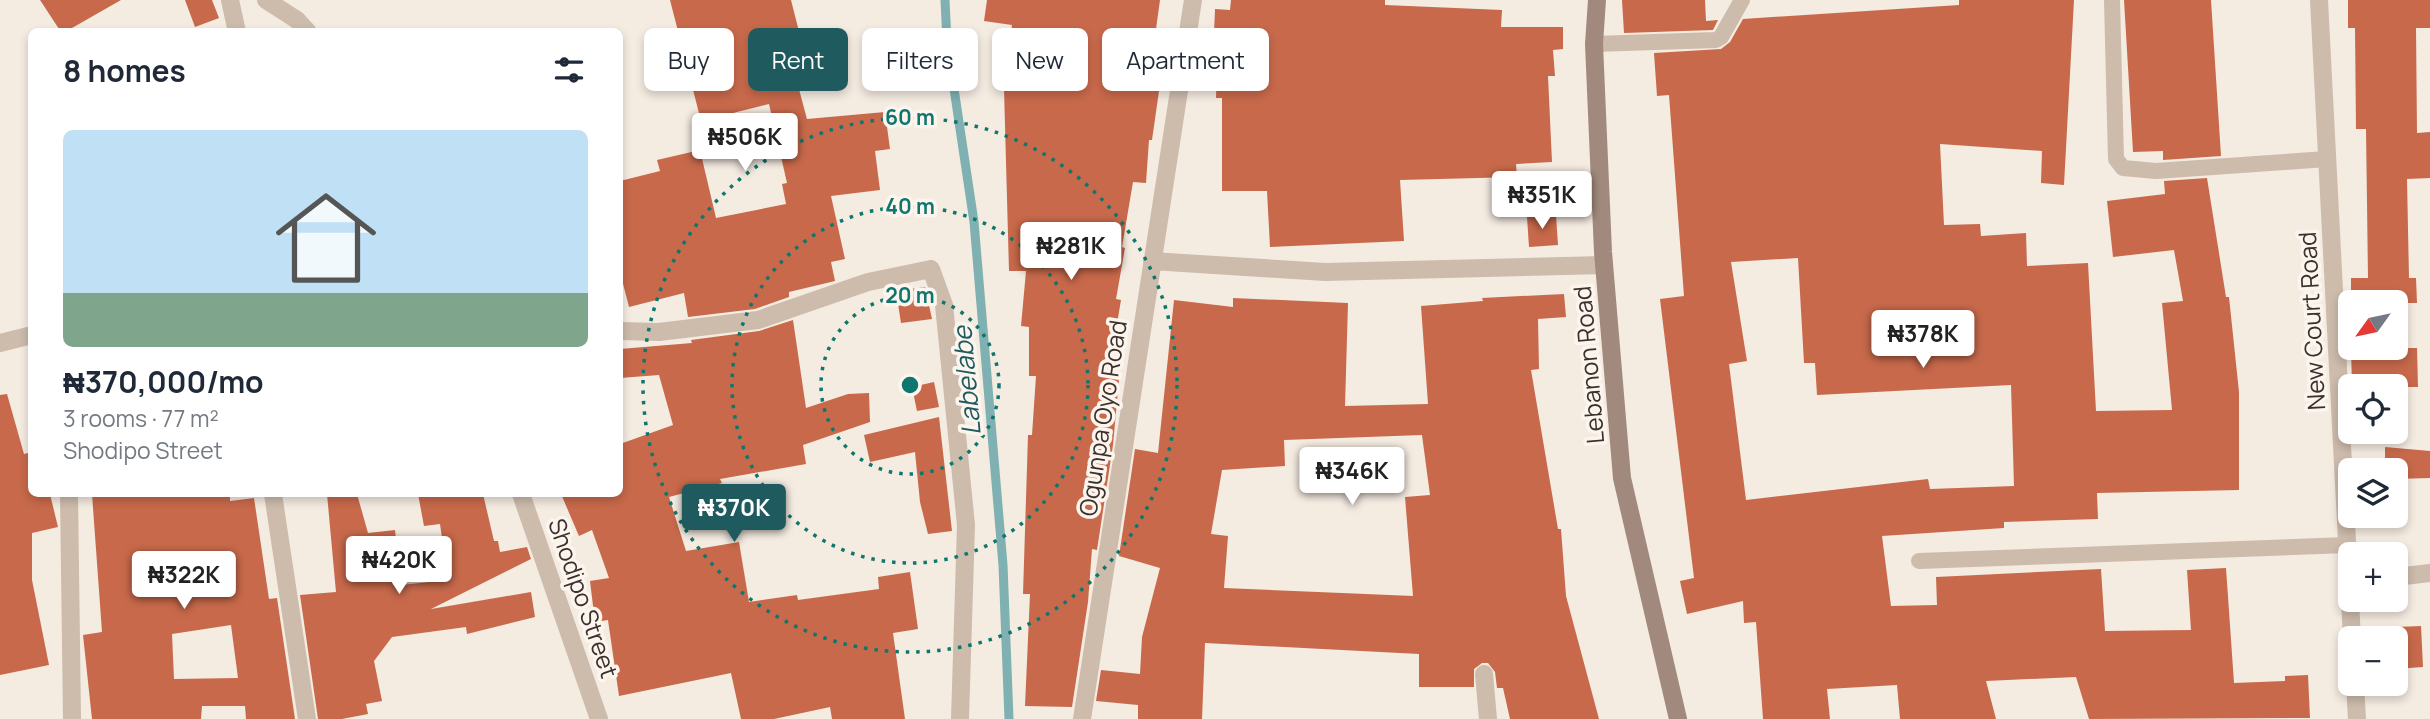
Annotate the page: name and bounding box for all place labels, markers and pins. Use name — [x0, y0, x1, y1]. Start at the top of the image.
pin: ₦506K — [696, 114, 794, 173]
pin: ₦351K — [1493, 172, 1591, 231]
pin: ₦281K — [1022, 222, 1120, 282]
pin: ₦378K — [1874, 310, 1972, 370]
centre of rings — [898, 373, 922, 397]
pin: ₦346K — [1303, 448, 1401, 507]
pin: ₦370K — [685, 484, 783, 544]
pin: ₦420K — [350, 536, 448, 596]
pin: ₦322K — [135, 552, 233, 611]

